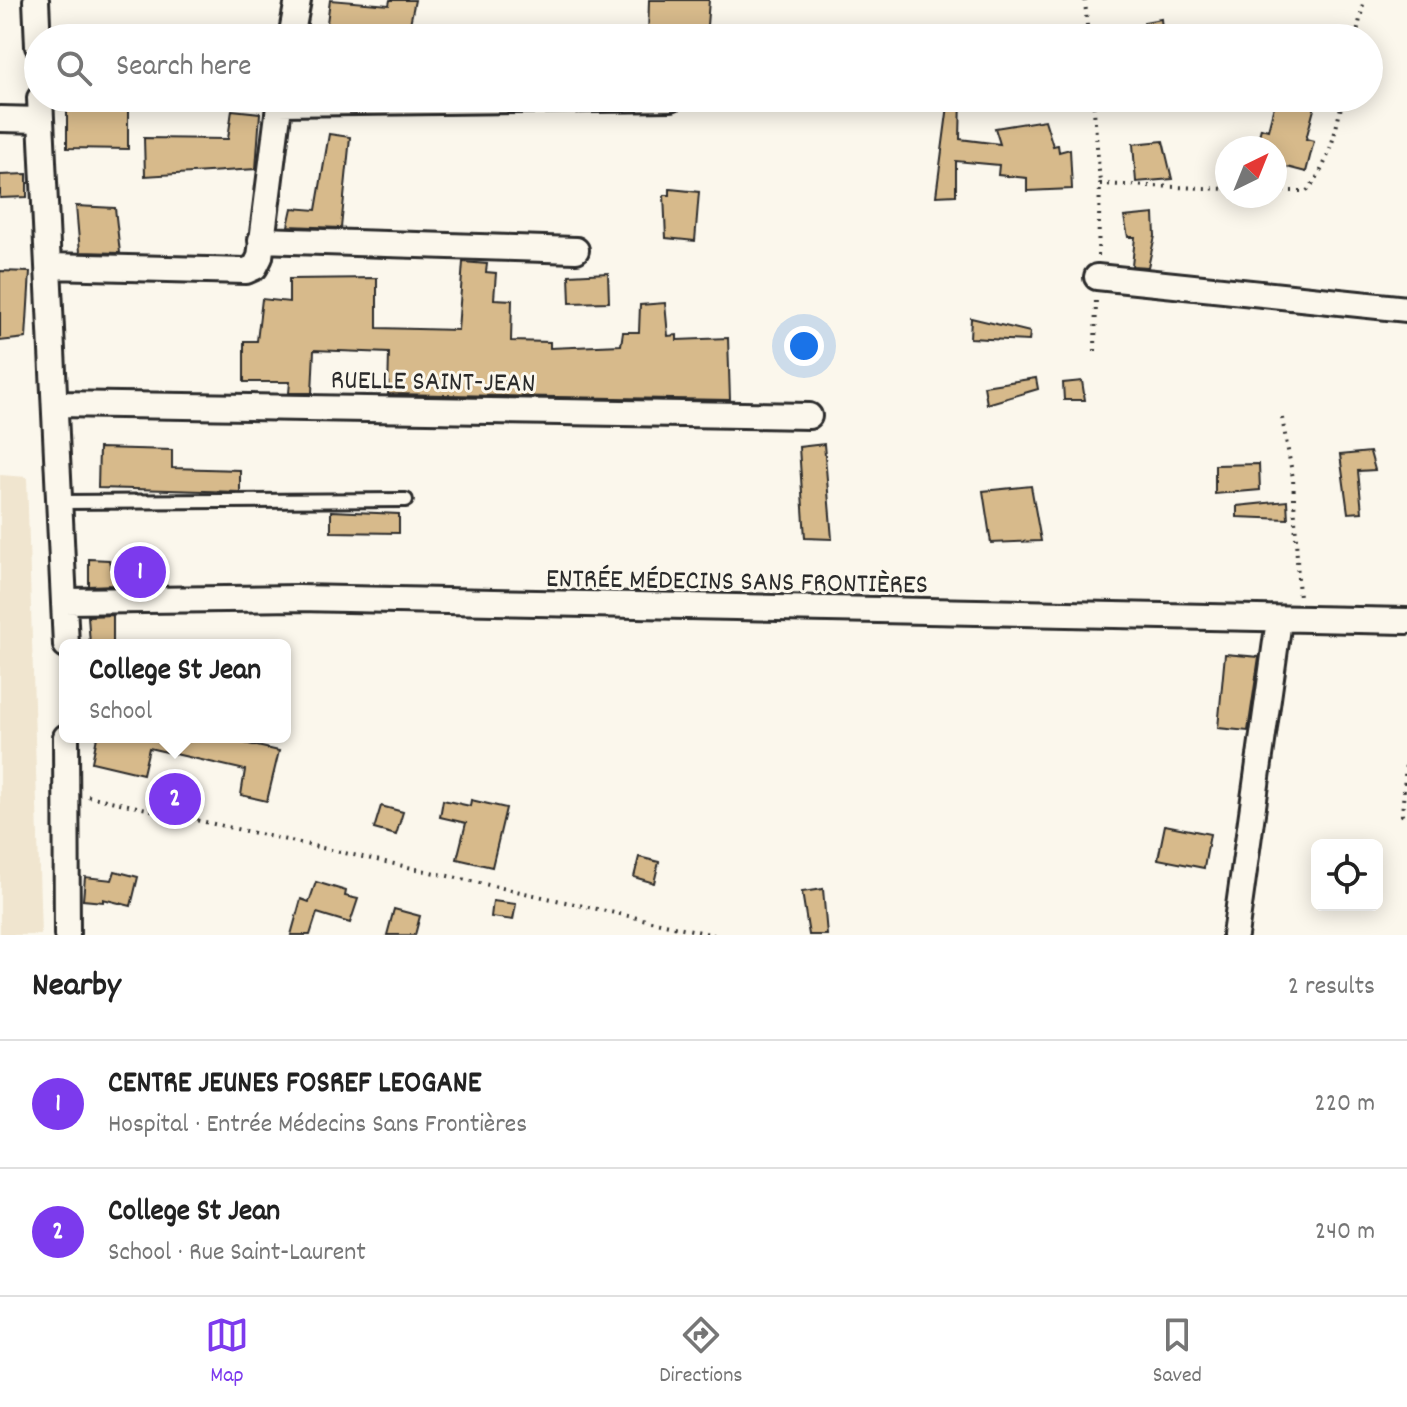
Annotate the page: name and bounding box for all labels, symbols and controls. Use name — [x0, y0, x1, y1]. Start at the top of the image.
search box — [24, 24, 1383, 112]
icon: search — [52, 46, 96, 90]
text: Search here — [116, 47, 252, 90]
north arrow — [1215, 136, 1287, 208]
your location — [784, 326, 824, 366]
street label: RUELLE SAINT-JEAN — [330, 362, 536, 406]
pin: 1 — [114, 542, 166, 602]
street label: ENTRÉE MÉDECINS SANS FRONTIÈRES — [546, 561, 928, 607]
popup — [59, 639, 291, 743]
text: College St Jean — [89, 651, 261, 694]
text: School — [89, 694, 152, 731]
pin: 2 — [149, 769, 201, 829]
map controls — [1311, 839, 1383, 911]
button: locate — [1311, 839, 1383, 911]
text: Nearby — [32, 963, 121, 1012]
text: 2 results — [1288, 969, 1375, 1006]
text: CENTRE JEUNES FOSREF LEOGANE — [108, 1064, 481, 1107]
text: 1 — [55, 1086, 61, 1123]
text: 220 m — [1314, 1086, 1375, 1123]
text: Hospital · Entrée Médecins Sans Frontières — [108, 1107, 527, 1144]
text: College St Jean — [108, 1192, 280, 1235]
text: 2 — [52, 1214, 64, 1251]
text: 240 m — [1315, 1214, 1375, 1251]
text: School · Rue Saint-Laurent — [108, 1235, 366, 1272]
tab: Map — [205, 1313, 249, 1392]
tab: Directions — [659, 1313, 743, 1392]
tab: Saved — [1153, 1313, 1202, 1392]

